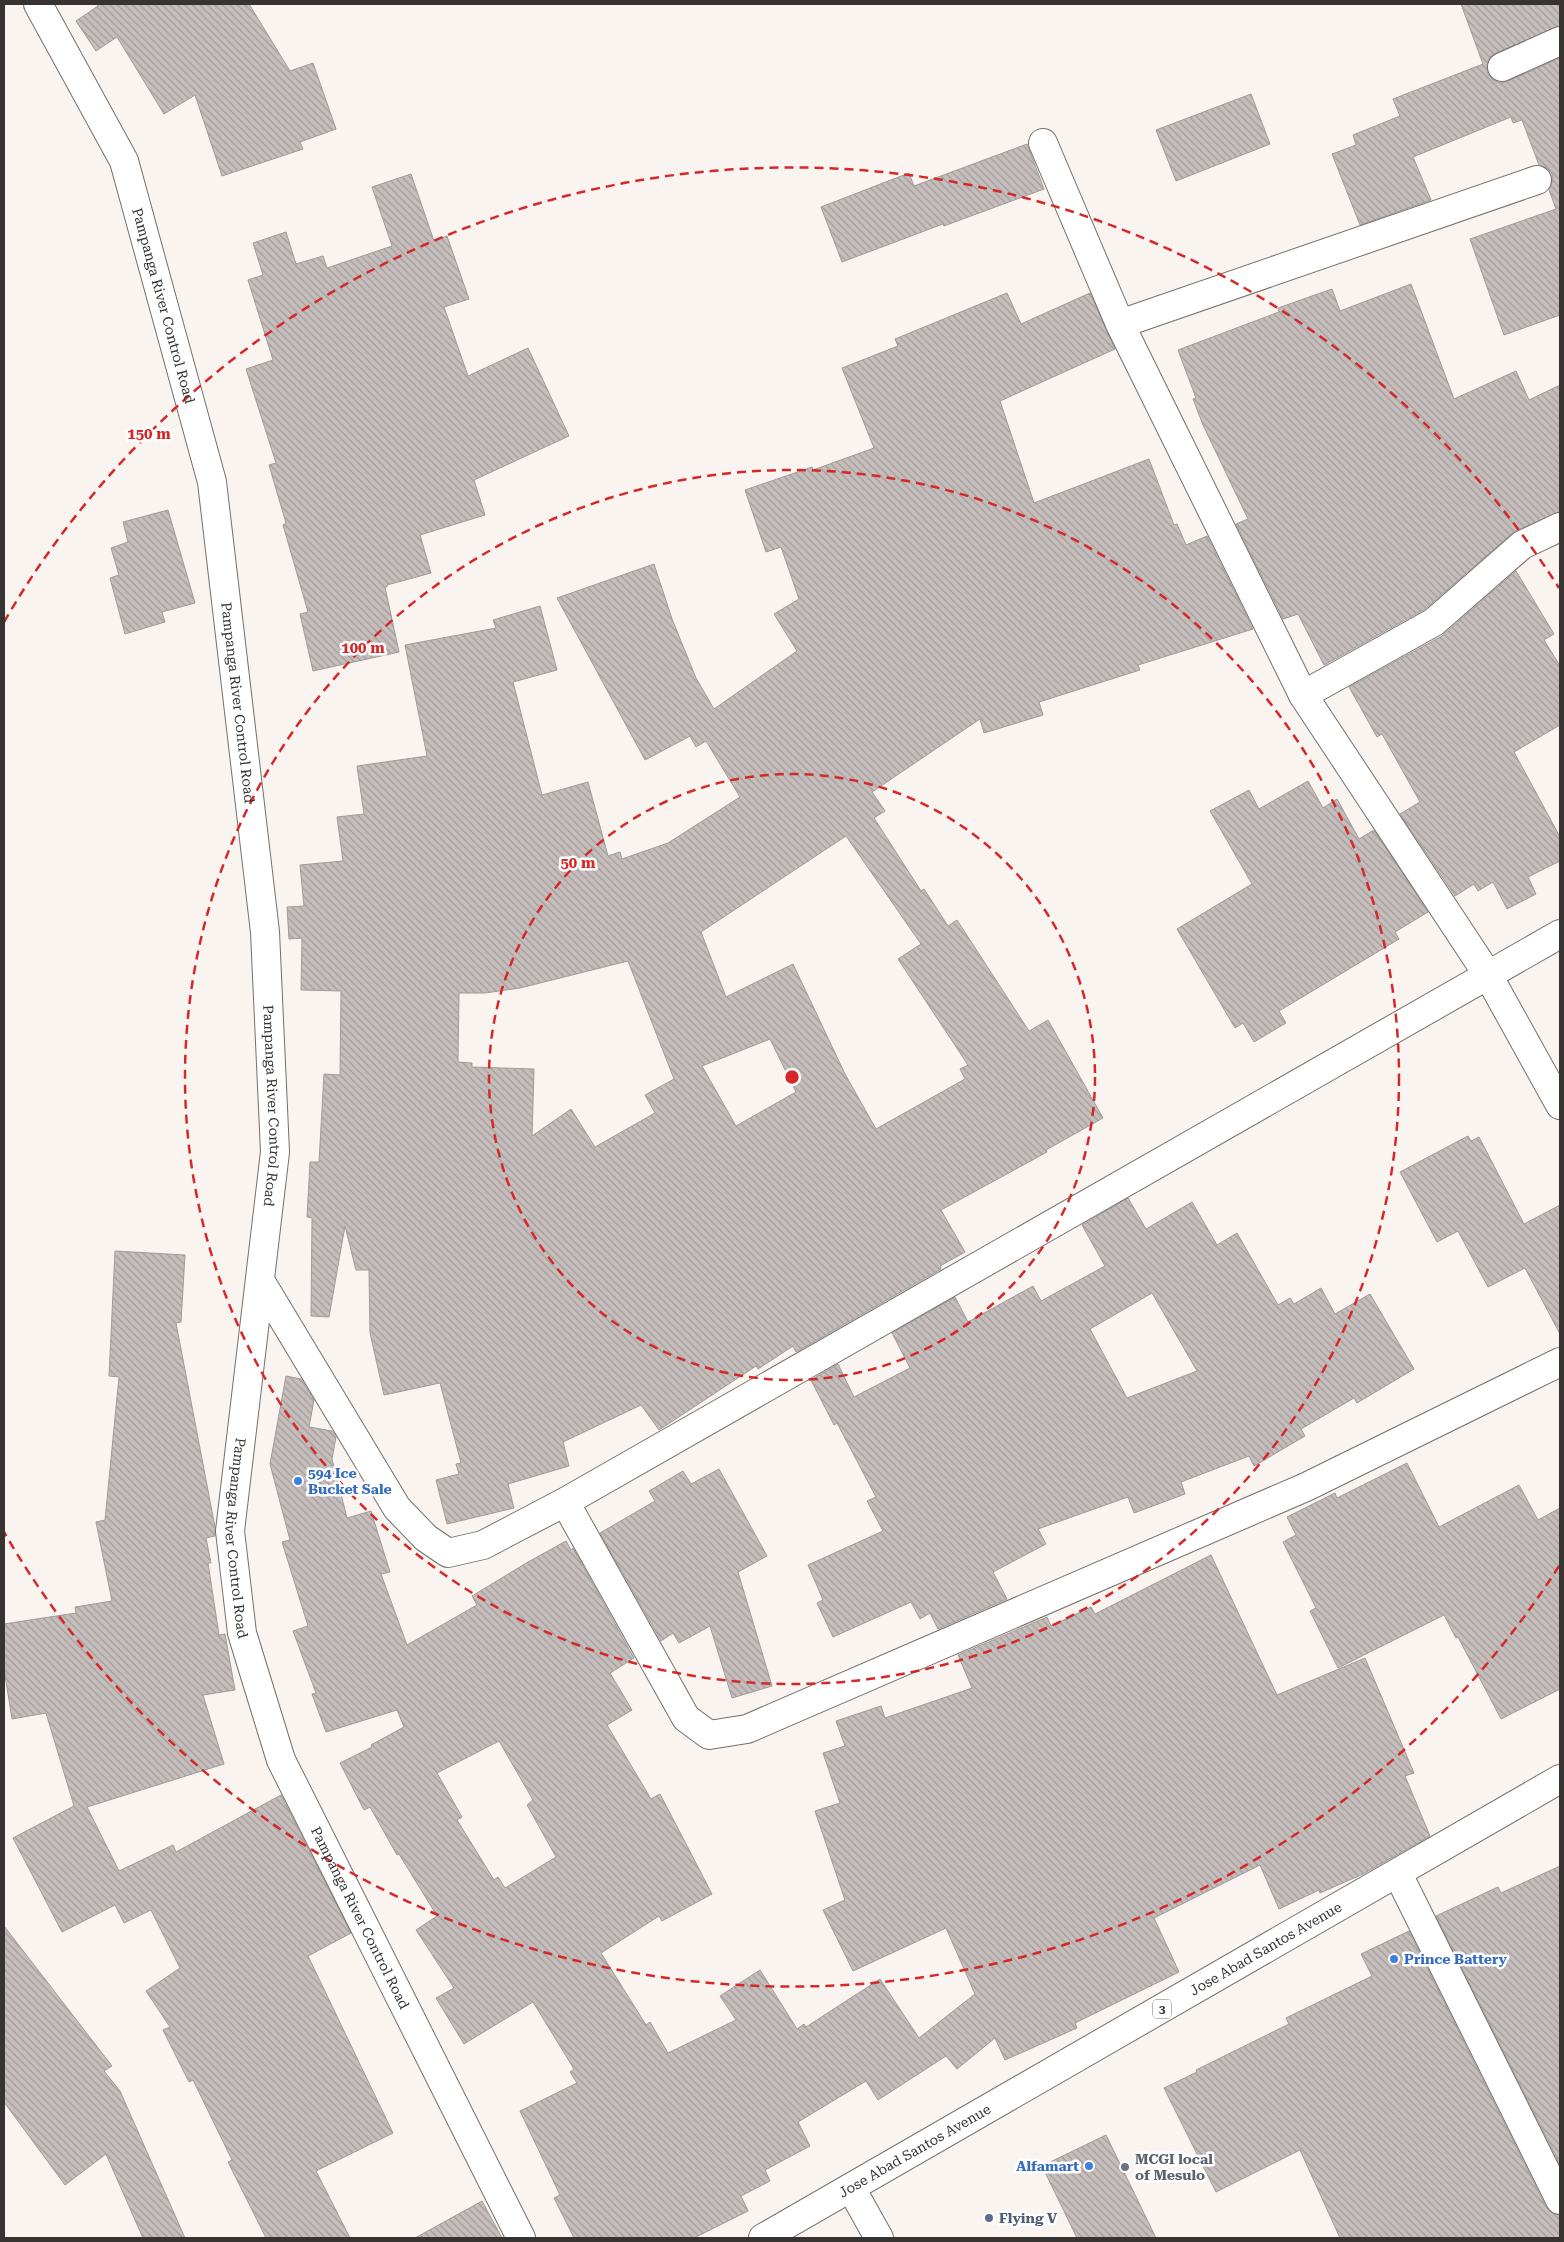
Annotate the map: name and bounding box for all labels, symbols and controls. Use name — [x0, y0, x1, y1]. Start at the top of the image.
street label: Pampanga River Control Road — [129, 206, 198, 405]
text: 150 m — [127, 425, 171, 443]
street label: Pampanga River Control Road — [218, 601, 258, 804]
text: 100 m — [341, 639, 385, 657]
text: 50 m — [560, 854, 596, 872]
street label: Pampanga River Control Road — [260, 1005, 283, 1207]
centre of rings — [783, 1068, 801, 1086]
street label: Pampanga River Control Road — [222, 1437, 251, 1641]
place label: 594 Ice Bucket Sale — [308, 1465, 392, 1497]
marker: 594 Ice Bucket Sale — [292, 1475, 304, 1487]
street label: Pampanga River Control Road — [308, 1824, 413, 2012]
street label: Jose Abad Santos Avenue — [1187, 1898, 1345, 1999]
place label: Prince Battery — [1404, 1951, 1507, 1967]
marker: Prince Battery — [1388, 1953, 1400, 1965]
road number: 3 — [1153, 2000, 1171, 2018]
street label: Jose Abad Santos Avenue — [836, 2101, 994, 2201]
place label: MCGI local of Mesulo — [1135, 2151, 1213, 2183]
place label: Alfamart — [1016, 2158, 1079, 2174]
marker: Alfamart — [1083, 2160, 1095, 2172]
marker: MCGI local of Mesulo — [1119, 2161, 1131, 2173]
place label: Flying V — [999, 2210, 1057, 2226]
marker: Flying V — [983, 2212, 995, 2224]

